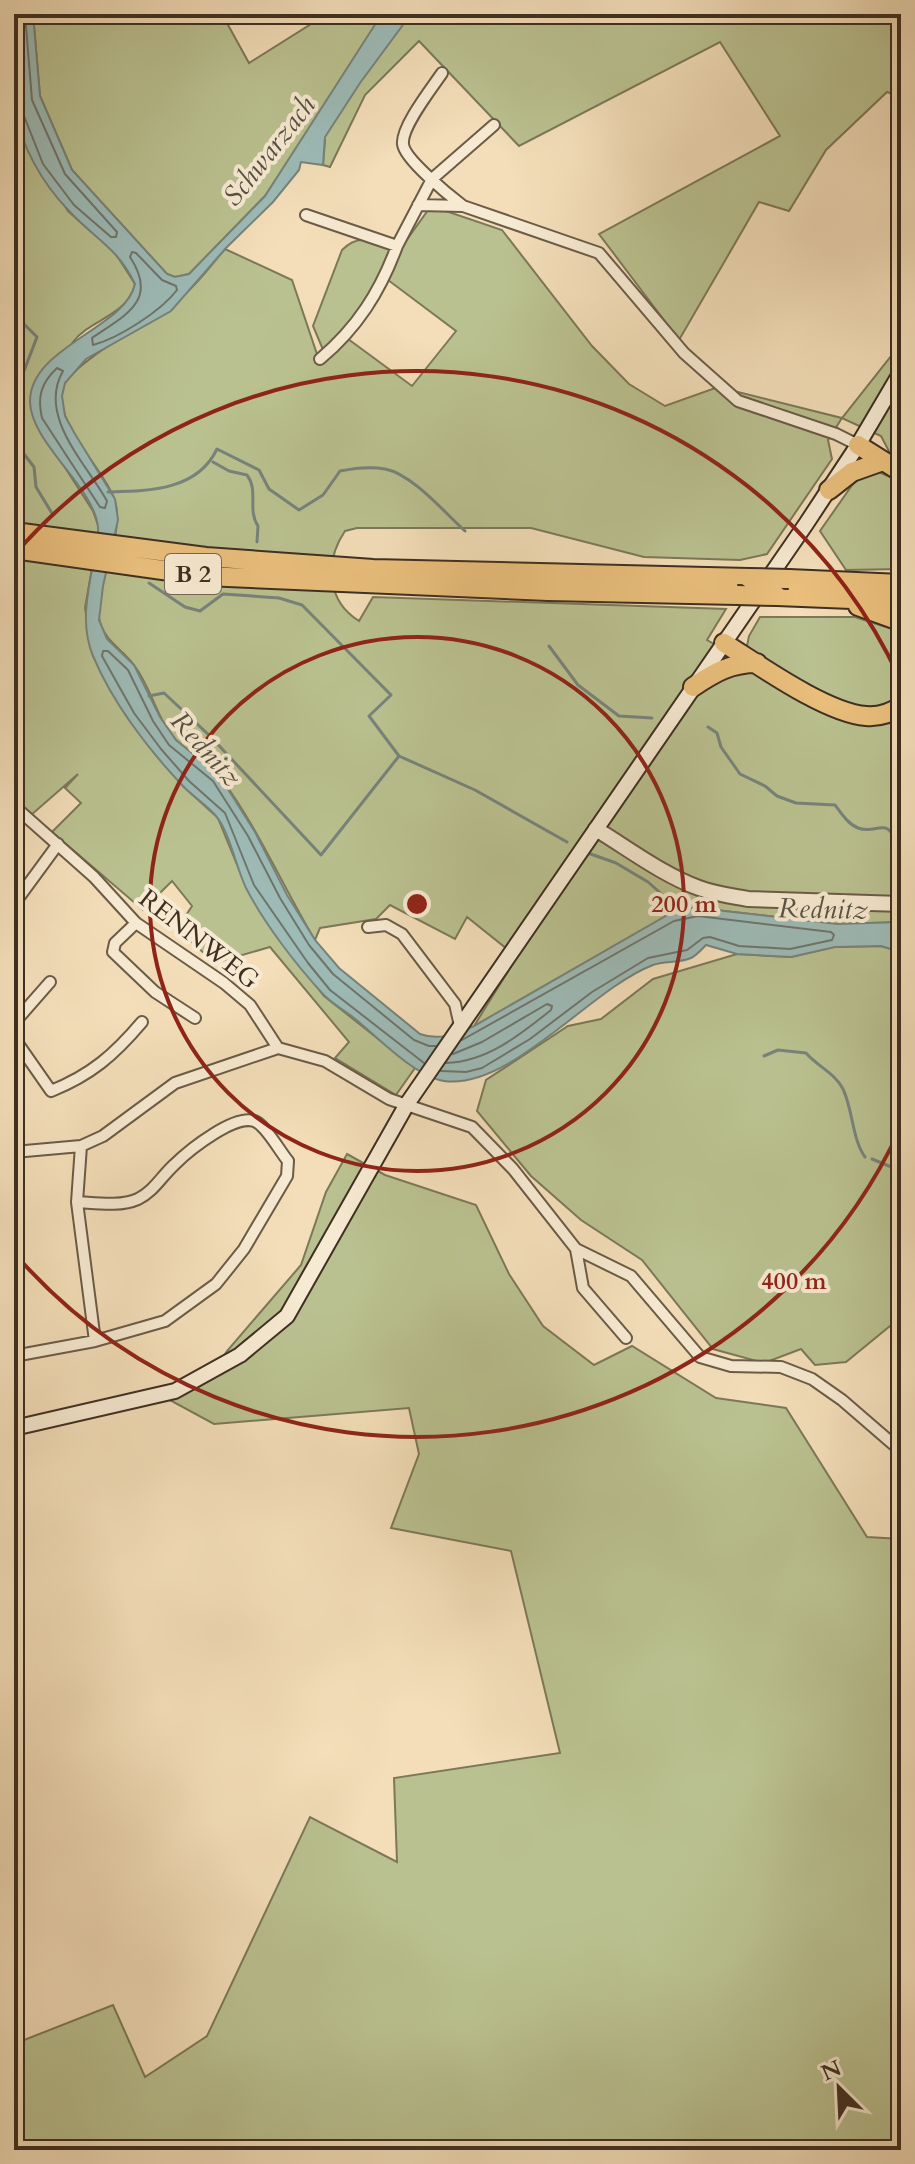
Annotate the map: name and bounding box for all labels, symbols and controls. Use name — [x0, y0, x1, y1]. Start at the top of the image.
water label: Schwarzach — [214, 88, 324, 214]
road number: B 2 — [165, 554, 221, 594]
water label: Rednitz — [162, 703, 250, 795]
street label: RENNWEG — [132, 881, 266, 997]
text: 200 m — [651, 888, 718, 921]
water label: Rednitz — [778, 889, 869, 929]
centre of rings — [403, 890, 431, 918]
text: 400 m — [761, 1265, 828, 1298]
north arrow — [799, 2048, 879, 2128]
text: N — [816, 2053, 846, 2088]

